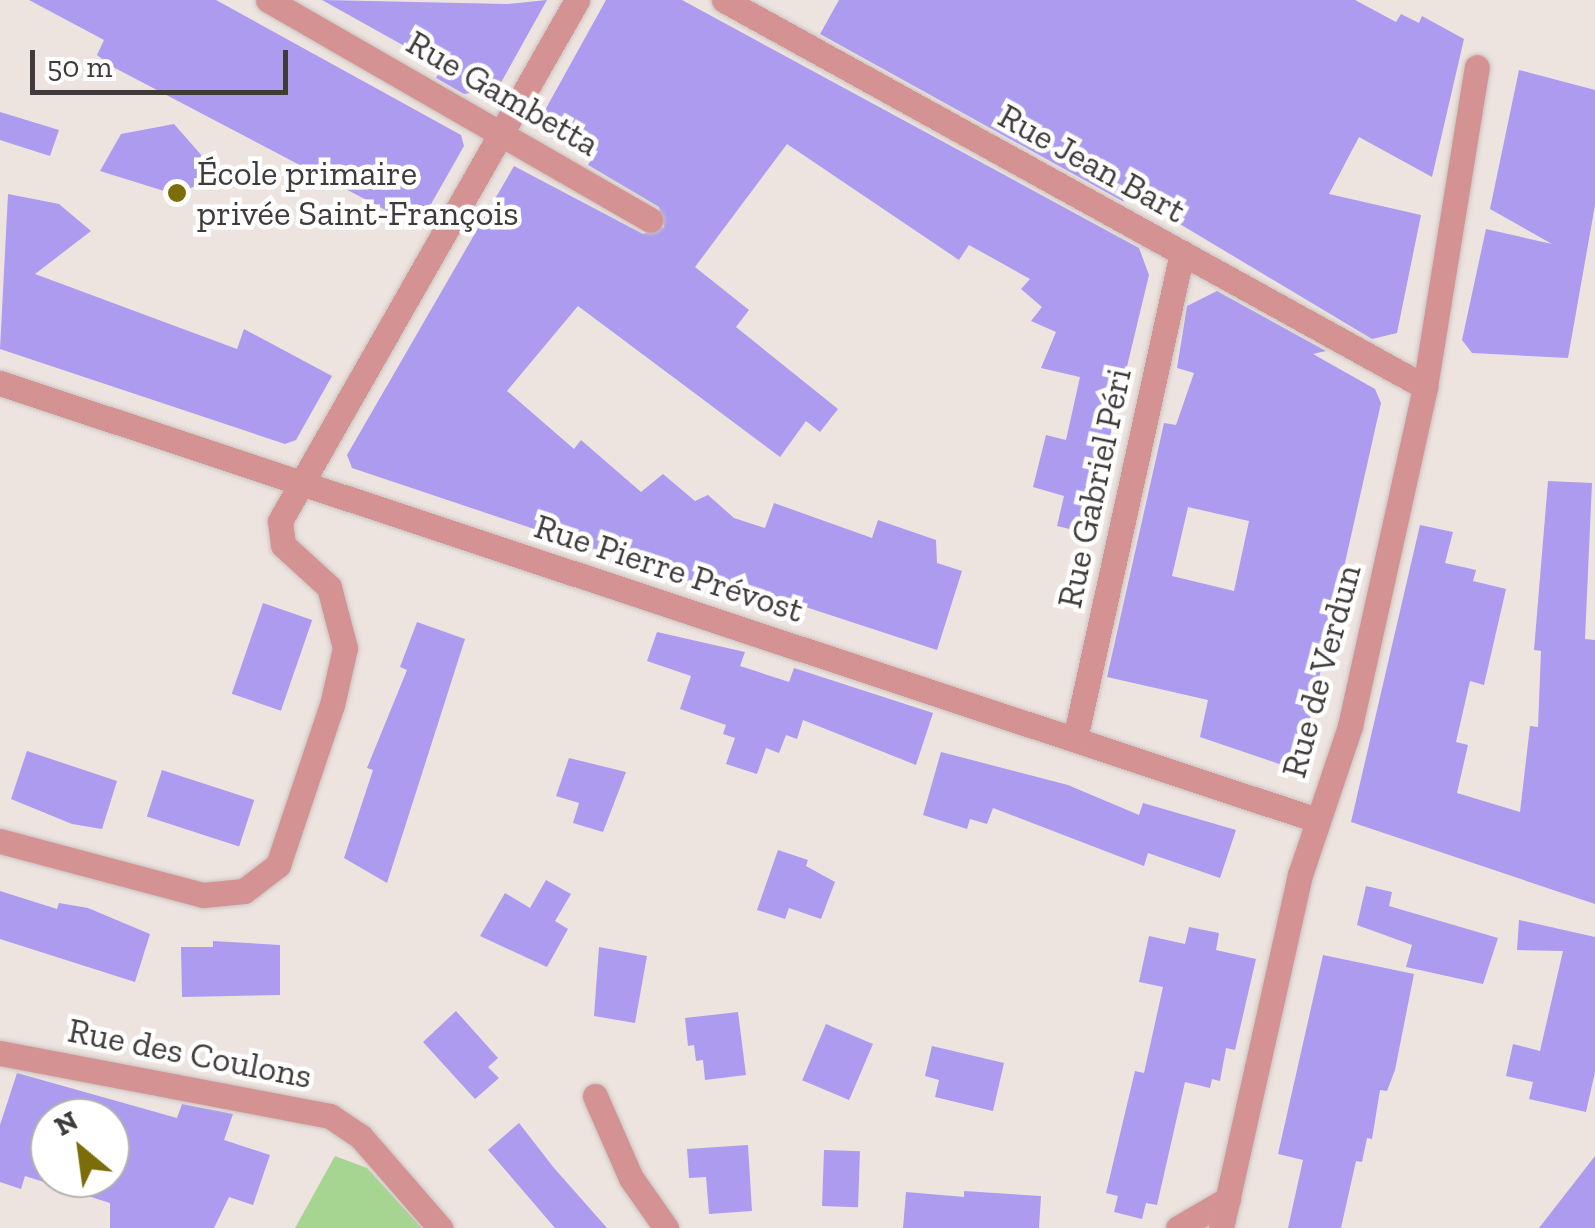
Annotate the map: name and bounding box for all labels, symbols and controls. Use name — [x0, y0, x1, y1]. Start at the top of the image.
street label: Rue Gambetta — [399, 21, 607, 165]
scale bar — [35, 30, 292, 92]
text: 50 m — [47, 49, 112, 85]
street label: Rue Jean Bart — [991, 94, 1193, 232]
place label: École primaire privée Saint-François — [197, 152, 519, 234]
marker: École primaire privée Saint-François — [166, 182, 188, 204]
street label: Rue Gabriel Péri — [1048, 364, 1140, 612]
street label: Rue Pierre Prévost — [529, 505, 809, 631]
street label: Rue de Verdun — [1272, 559, 1370, 783]
street label: Rue des Coulons — [65, 1009, 315, 1097]
north arrow — [30, 1098, 130, 1198]
text: N — [49, 1103, 83, 1143]

